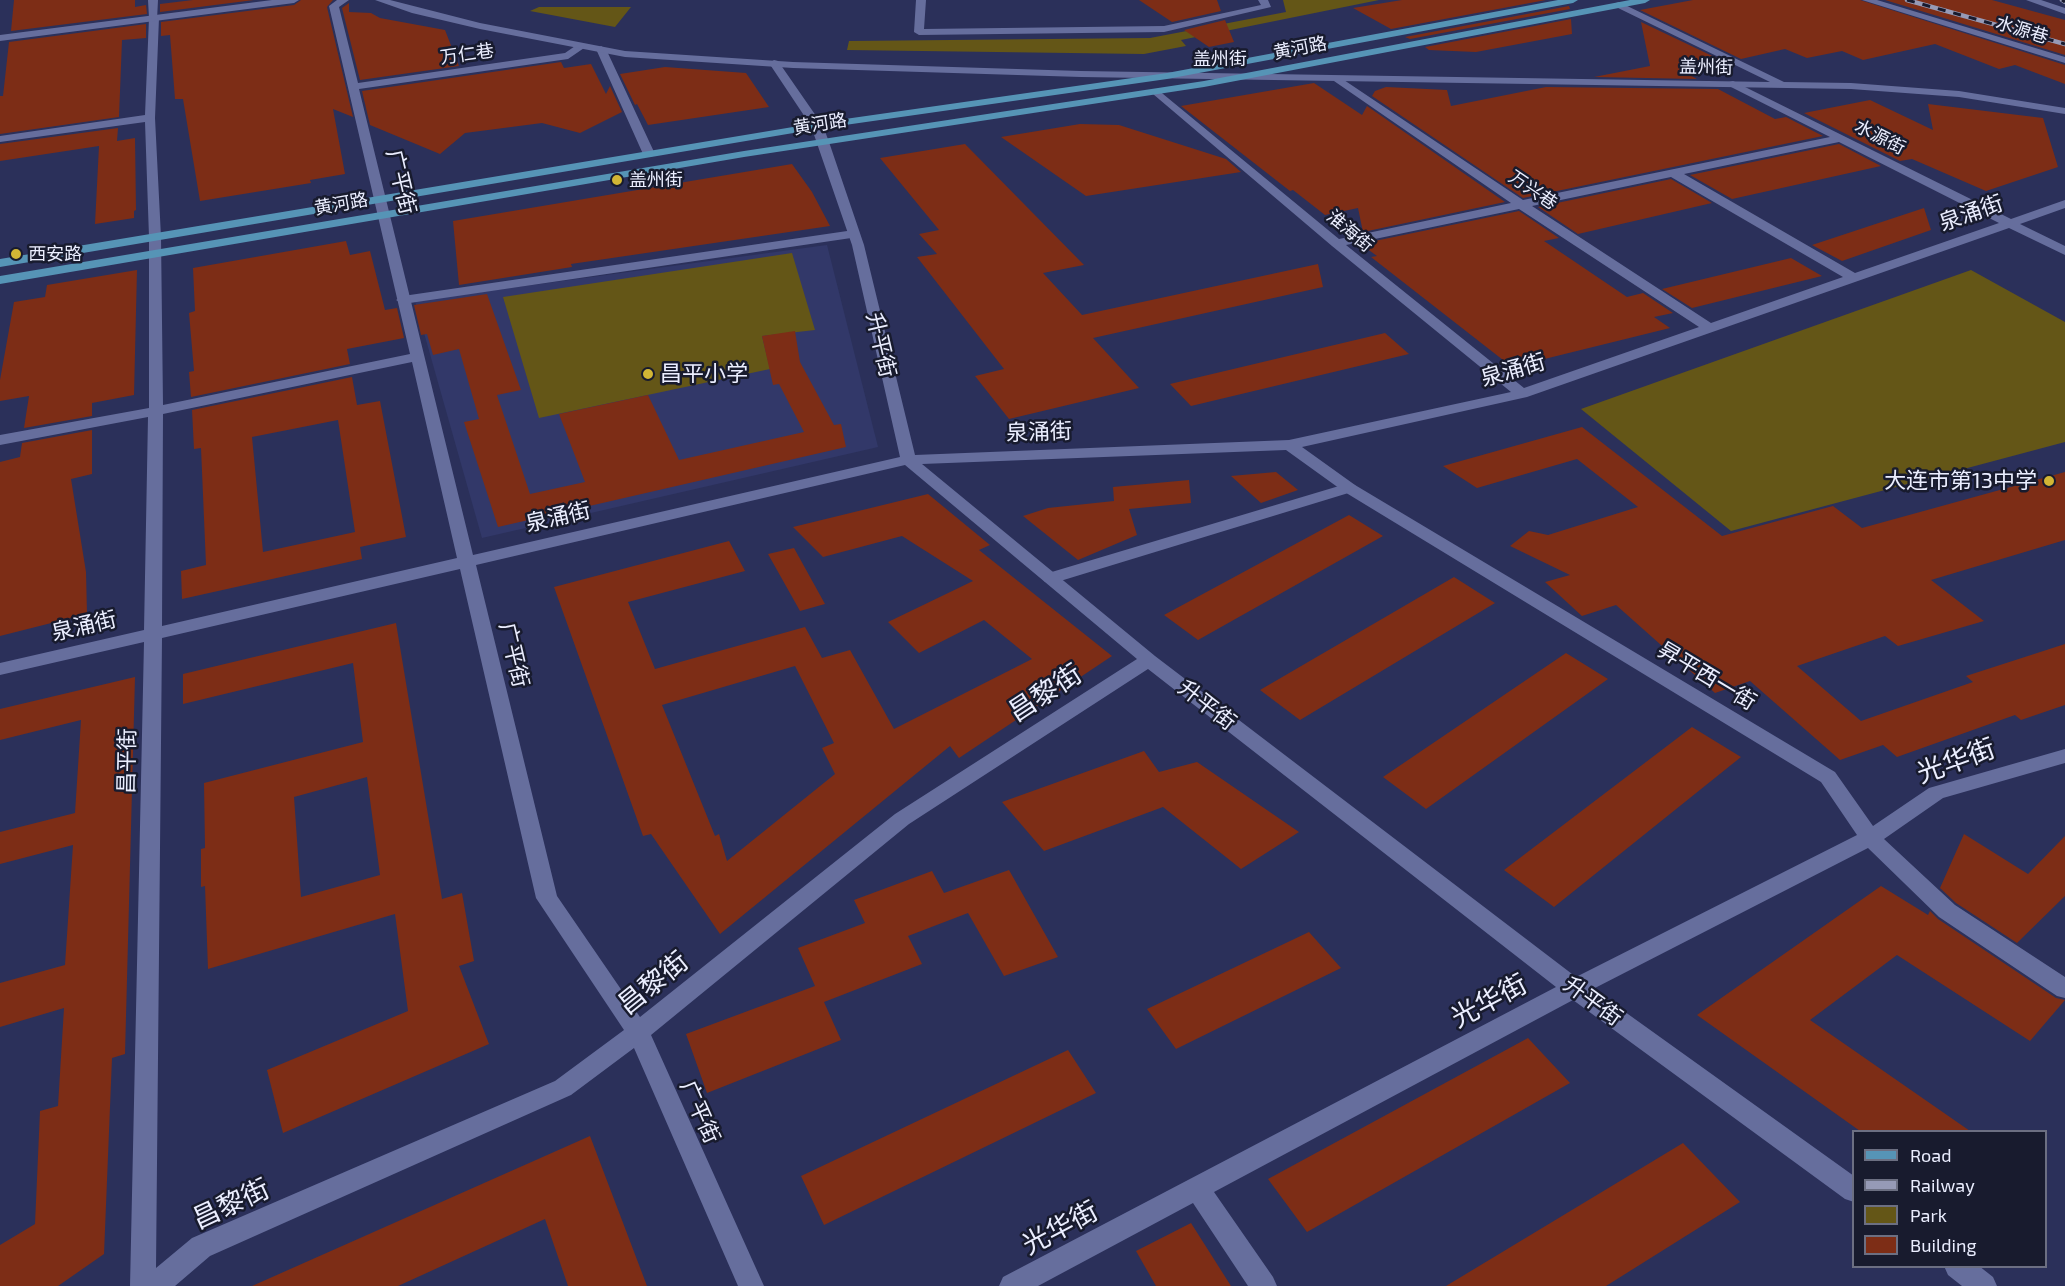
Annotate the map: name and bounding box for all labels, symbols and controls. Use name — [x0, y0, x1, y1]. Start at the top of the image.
street label: 水源巷 — [1993, 12, 2051, 48]
street label: 黄河路 — [1271, 32, 1329, 64]
street label: 万仁巷 — [439, 40, 495, 68]
street label: 盖州街 — [1193, 48, 1247, 70]
street label: 盖州街 — [1679, 56, 1733, 78]
street label: 黄河路 — [792, 109, 848, 139]
street label: 水源街 — [1851, 115, 1909, 159]
street label: 广平街 — [381, 147, 421, 217]
street label: 万兴巷 — [1505, 166, 1561, 214]
place label: 盖州街 — [629, 169, 683, 191]
marker: 盖州街 — [610, 173, 624, 187]
street label: 黄河路 — [313, 189, 369, 219]
street label: 泉涌街 — [1936, 190, 2006, 236]
street label: 淮海街 — [1322, 205, 1378, 257]
place label: 西安路 — [28, 243, 82, 265]
marker: 西安路 — [9, 247, 23, 261]
street label: 升平街 — [861, 310, 901, 380]
street label: 泉涌街 — [1478, 348, 1548, 392]
place label: 昌平小学 — [660, 361, 748, 387]
marker: 昌平小学 — [641, 367, 655, 381]
street label: 泉涌街 — [1006, 418, 1072, 446]
place label: 大连市第13中学 — [1884, 468, 2037, 494]
marker: 大连市第13中学 — [2042, 474, 2056, 488]
street label: 泉涌街 — [523, 497, 593, 537]
street label: 泉涌街 — [49, 606, 119, 646]
street label: 广平街 — [494, 620, 534, 690]
street label: 昇平西一街 — [1653, 636, 1761, 716]
street label: 昌黎街 — [1002, 657, 1088, 729]
street label: 升平街 — [1173, 674, 1241, 736]
street label: 昌平街 — [113, 728, 141, 794]
street label: 光华街 — [1912, 732, 2000, 790]
street label: 昌黎街 — [611, 945, 695, 1021]
street label: 光华街 — [1446, 968, 1532, 1034]
street label: 升平街 — [1559, 971, 1627, 1031]
street label: 广平街 — [675, 1076, 725, 1148]
legend — [1852, 1130, 2047, 1268]
text: Road — [1910, 1144, 1951, 1166]
street label: 昌黎街 — [187, 1172, 275, 1236]
text: Railway — [1910, 1174, 1975, 1196]
street label: 光华街 — [1017, 1195, 1103, 1261]
text: Park — [1910, 1204, 1947, 1226]
text: Building — [1910, 1234, 1977, 1256]

